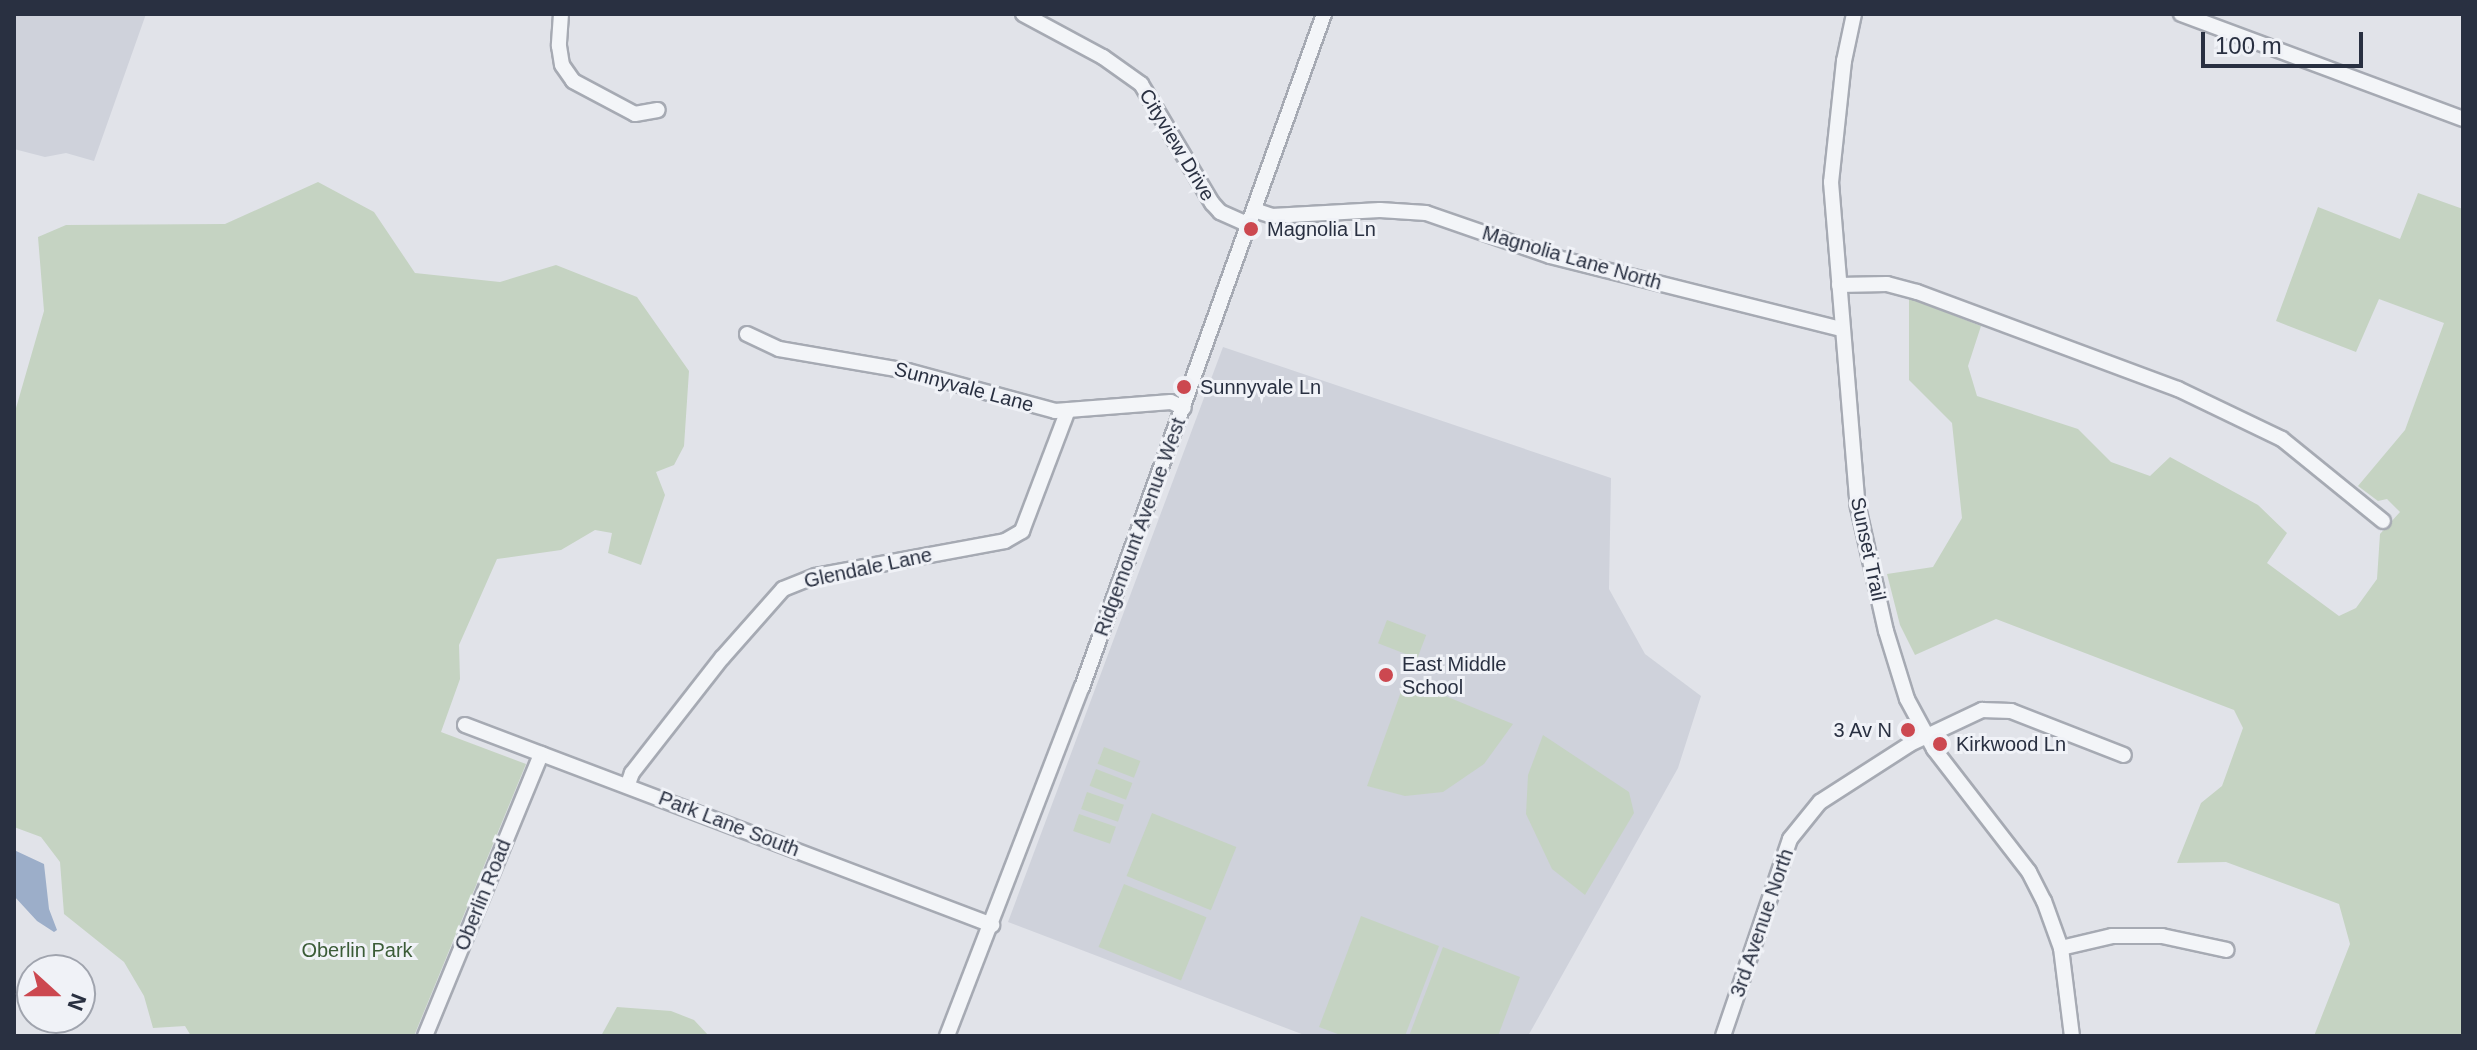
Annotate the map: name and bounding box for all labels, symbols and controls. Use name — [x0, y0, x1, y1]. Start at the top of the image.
scale bar — [2205, 16, 2367, 66]
text: 100 m — [2215, 32, 2282, 59]
street label: Cityview Drive — [1134, 85, 1220, 205]
place label: Magnolia Ln — [1267, 217, 1376, 241]
marker: Magnolia Ln — [1242, 220, 1260, 238]
street label: Magnolia Lane North — [1479, 221, 1665, 295]
street label: Sunnyvale Lane — [892, 357, 1036, 417]
place label: Sunnyvale Ln — [1200, 375, 1321, 399]
marker: Sunnyvale Ln — [1175, 378, 1193, 396]
street label: Ridgemount Avenue West — [1089, 414, 1191, 640]
street label: Sunset Trail — [1845, 495, 1891, 603]
street label: Glendale Lane — [802, 543, 934, 593]
place label: East Middle School — [1402, 652, 1506, 699]
marker: East Middle School — [1377, 666, 1395, 684]
place label: 3 Av N — [1832, 718, 1892, 742]
marker: 3 Av N — [1899, 721, 1917, 739]
place label: Kirkwood Ln — [1956, 732, 2066, 756]
marker: Kirkwood Ln — [1931, 735, 1949, 753]
street label: Park Lane South — [655, 786, 803, 862]
street label: Oberlin Road — [450, 836, 516, 954]
street label: 3rd Avenue North — [1725, 845, 1799, 1001]
park label: Oberlin Park — [301, 938, 413, 962]
north arrow — [16, 954, 96, 1034]
text: N — [62, 990, 92, 1014]

